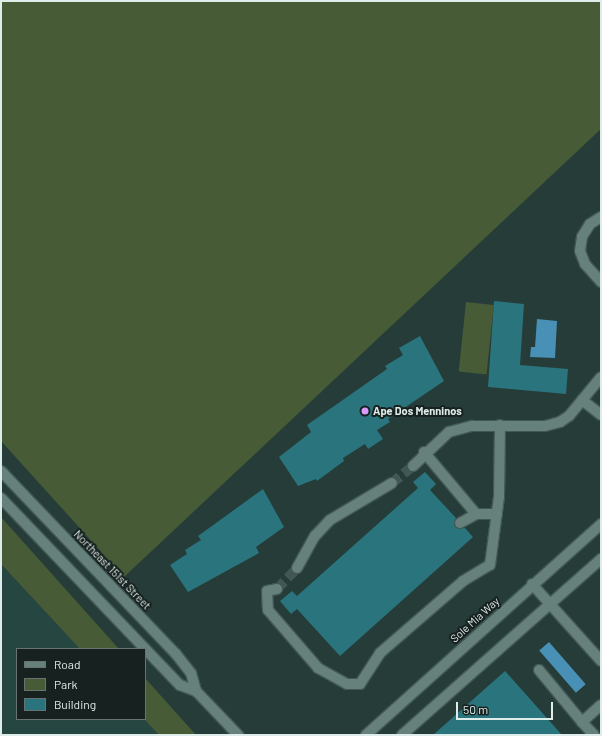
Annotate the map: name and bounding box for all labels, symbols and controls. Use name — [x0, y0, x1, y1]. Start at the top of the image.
place label: Ape Dos Menninos — [373, 404, 462, 418]
marker: Ape Dos Menninos — [360, 406, 370, 416]
street label: Northeast 151st Street — [71, 528, 153, 612]
street label: Sole Mia Way — [448, 595, 502, 645]
legend — [16, 648, 146, 720]
text: Road — [54, 657, 81, 671]
text: Park — [54, 677, 78, 691]
scale bar — [458, 694, 555, 720]
text: Building — [54, 697, 96, 711]
text: 50 m — [463, 702, 488, 716]

